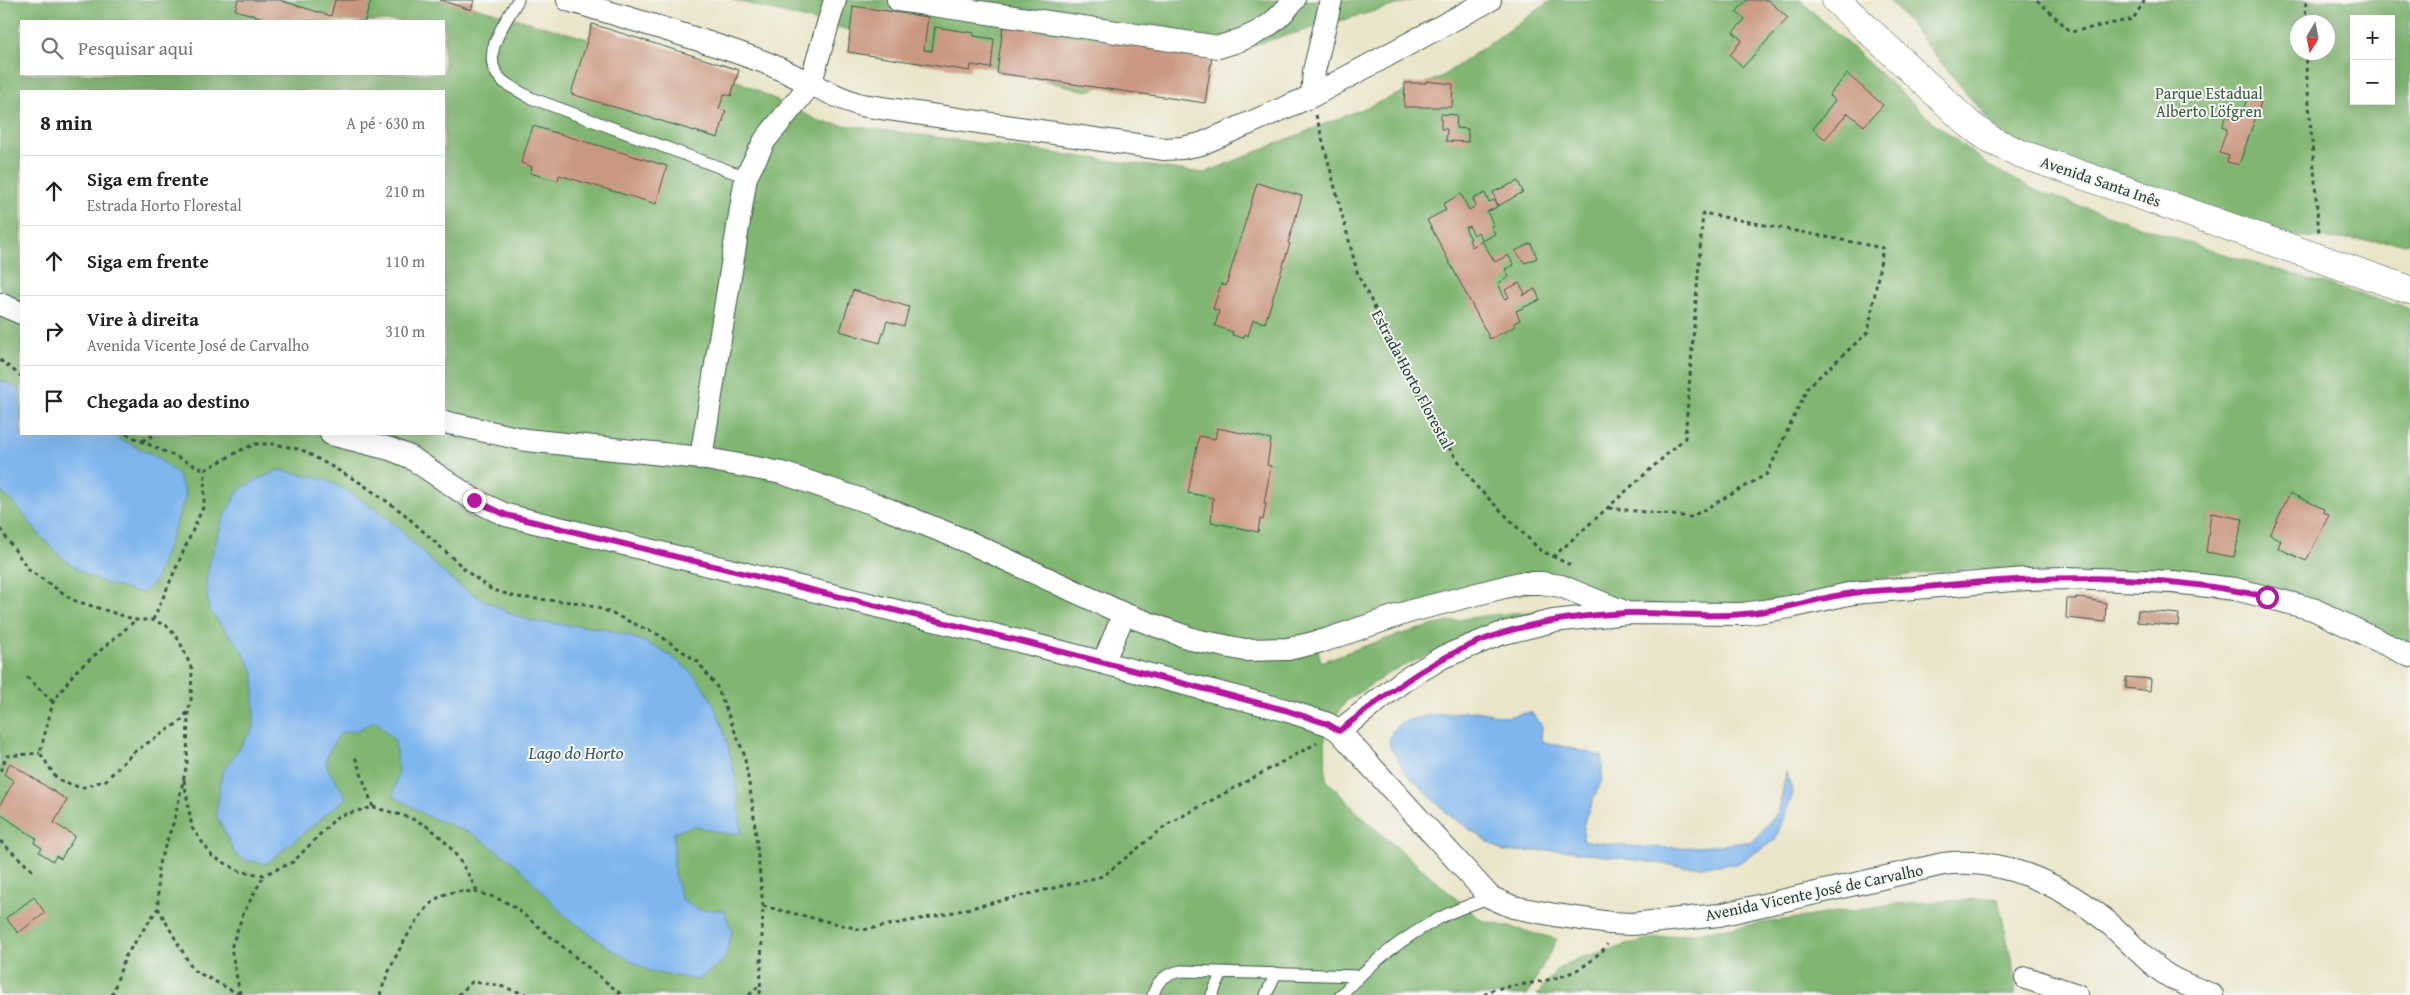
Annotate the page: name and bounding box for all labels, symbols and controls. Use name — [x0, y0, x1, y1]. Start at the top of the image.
north arrow — [2290, 15, 2335, 60]
map controls — [2350, 15, 2395, 105]
button: + — [2350, 15, 2395, 60]
search box — [20, 20, 445, 75]
icon: search — [38, 34, 66, 62]
text: Pesquisar aqui — [78, 34, 193, 62]
button: − — [2350, 60, 2395, 105]
park label: Parque Estadual Alberto Löfgren — [2155, 81, 2263, 123]
text: 8 min — [40, 107, 92, 138]
text: A pé · 630 m — [346, 111, 425, 135]
street label: Avenida Santa Inês — [2038, 149, 2164, 213]
text: Siga em frente — [87, 165, 209, 193]
icon: ahead — [40, 177, 68, 205]
text: 210 m — [385, 179, 425, 203]
text: Estrada Horto Florestal — [87, 193, 242, 217]
icon: ahead — [40, 247, 68, 275]
text: Siga em frente — [87, 247, 209, 275]
text: 110 m — [385, 249, 425, 273]
text: Vire à direita — [87, 305, 199, 333]
street label: Estrada Horto Florestal — [1366, 305, 1460, 453]
icon: right — [40, 317, 68, 345]
text: 310 m — [385, 319, 425, 343]
text: Avenida Vicente José de Carvalho — [87, 333, 309, 357]
icon: arrive — [40, 387, 68, 415]
text: Chegada ao destino — [87, 387, 250, 415]
route end — [463, 489, 486, 512]
route start — [2256, 586, 2279, 609]
water label: Lago do Horto — [528, 739, 624, 766]
street label: Avenida Vicente José de Carvalho — [1703, 857, 1925, 927]

